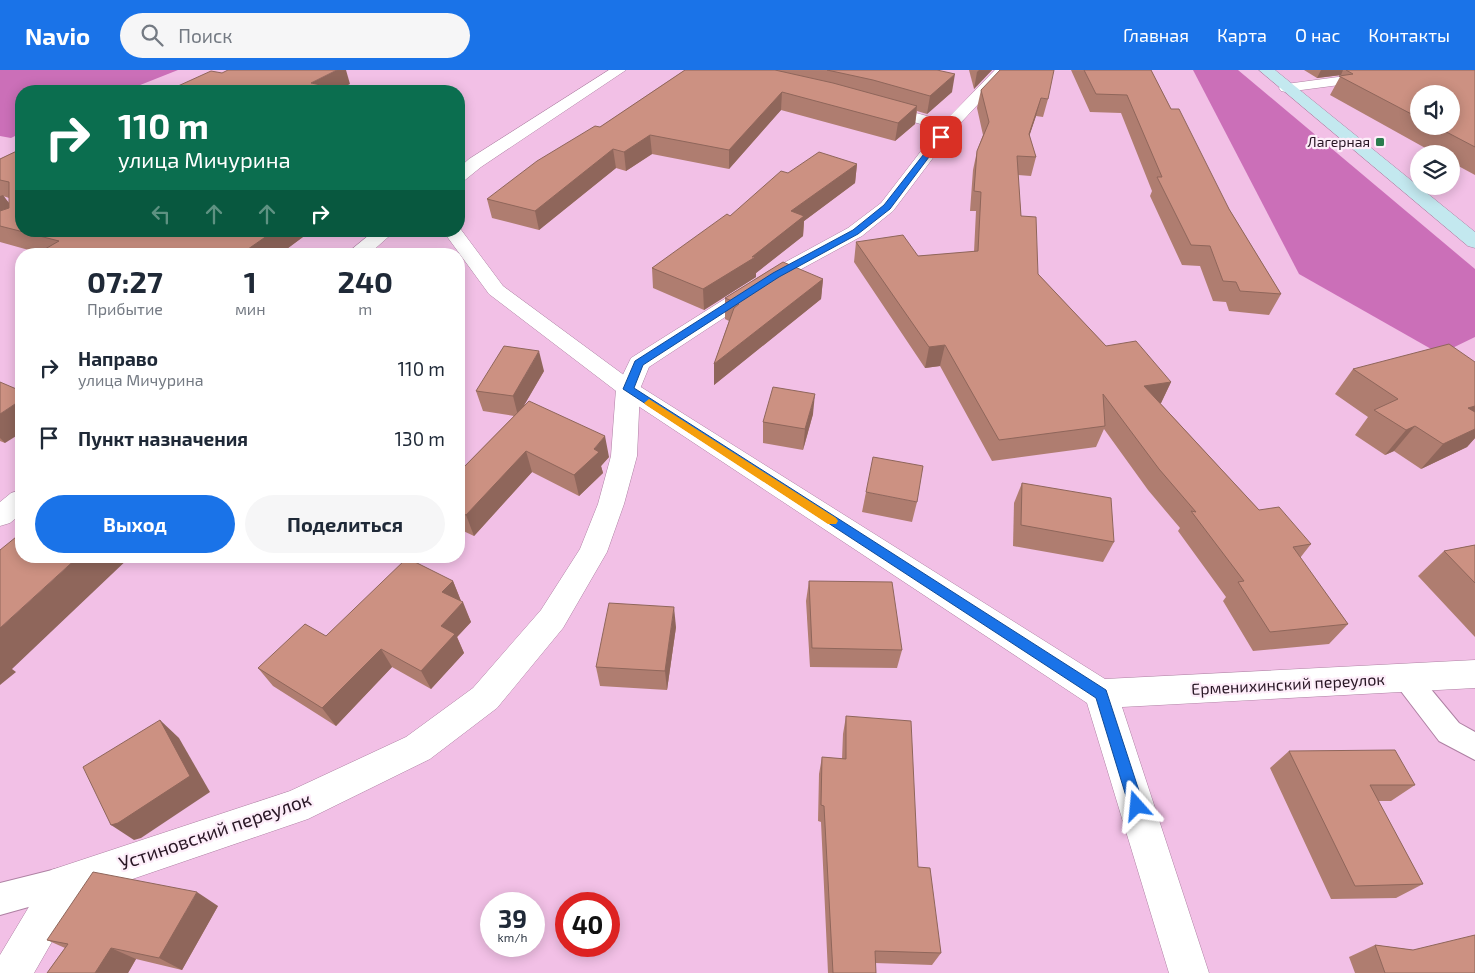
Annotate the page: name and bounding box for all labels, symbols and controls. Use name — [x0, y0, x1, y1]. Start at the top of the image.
search box — [120, 13, 470, 58]
text: Navio — [25, 21, 90, 50]
icon: search — [138, 21, 166, 49]
text: Поиск — [178, 24, 233, 47]
text: Главная — [1123, 24, 1189, 46]
text: Карта — [1217, 24, 1267, 46]
text: О нас — [1295, 24, 1340, 46]
text: Контакты — [1368, 24, 1450, 46]
map controls — [1410, 85, 1460, 195]
button: sound — [1410, 85, 1460, 135]
text: 110 m — [118, 104, 209, 146]
icon: right — [35, 105, 100, 170]
pin — [920, 116, 962, 158]
icon: arrive — [927, 123, 955, 151]
place label: Лагерная — [1308, 133, 1370, 150]
marker: Лагерная — [1374, 136, 1386, 148]
button: layers — [1410, 145, 1460, 195]
text: улица Мичурина — [118, 146, 291, 172]
icon: left — [147, 200, 175, 228]
icon: ahead — [200, 200, 228, 228]
icon: ahead — [253, 200, 281, 228]
icon: right — [306, 200, 334, 228]
text: 07:27 — [87, 263, 163, 299]
text: 1 — [244, 263, 257, 299]
text: 240 — [338, 263, 393, 299]
text: Прибытие — [87, 299, 163, 318]
text: мин — [235, 299, 266, 318]
text: m — [358, 299, 372, 318]
text: Направо — [78, 347, 158, 370]
icon: right — [35, 354, 63, 382]
text: 110 m — [398, 357, 445, 380]
text: улица Мичурина — [78, 370, 204, 389]
icon: arrive — [35, 424, 63, 452]
text: Пункт назначения — [78, 427, 248, 450]
text: 130 m — [395, 427, 445, 450]
button: Выход — [35, 495, 235, 553]
button: Поделиться — [245, 495, 445, 553]
street label: Ерменихинский переулок — [1191, 669, 1386, 699]
position arrow — [1110, 779, 1162, 831]
street label: Устиновский переулок — [116, 787, 314, 875]
speed limit sign: 40 — [555, 892, 620, 957]
text: 39 — [498, 903, 527, 933]
text: km/h — [498, 930, 527, 944]

